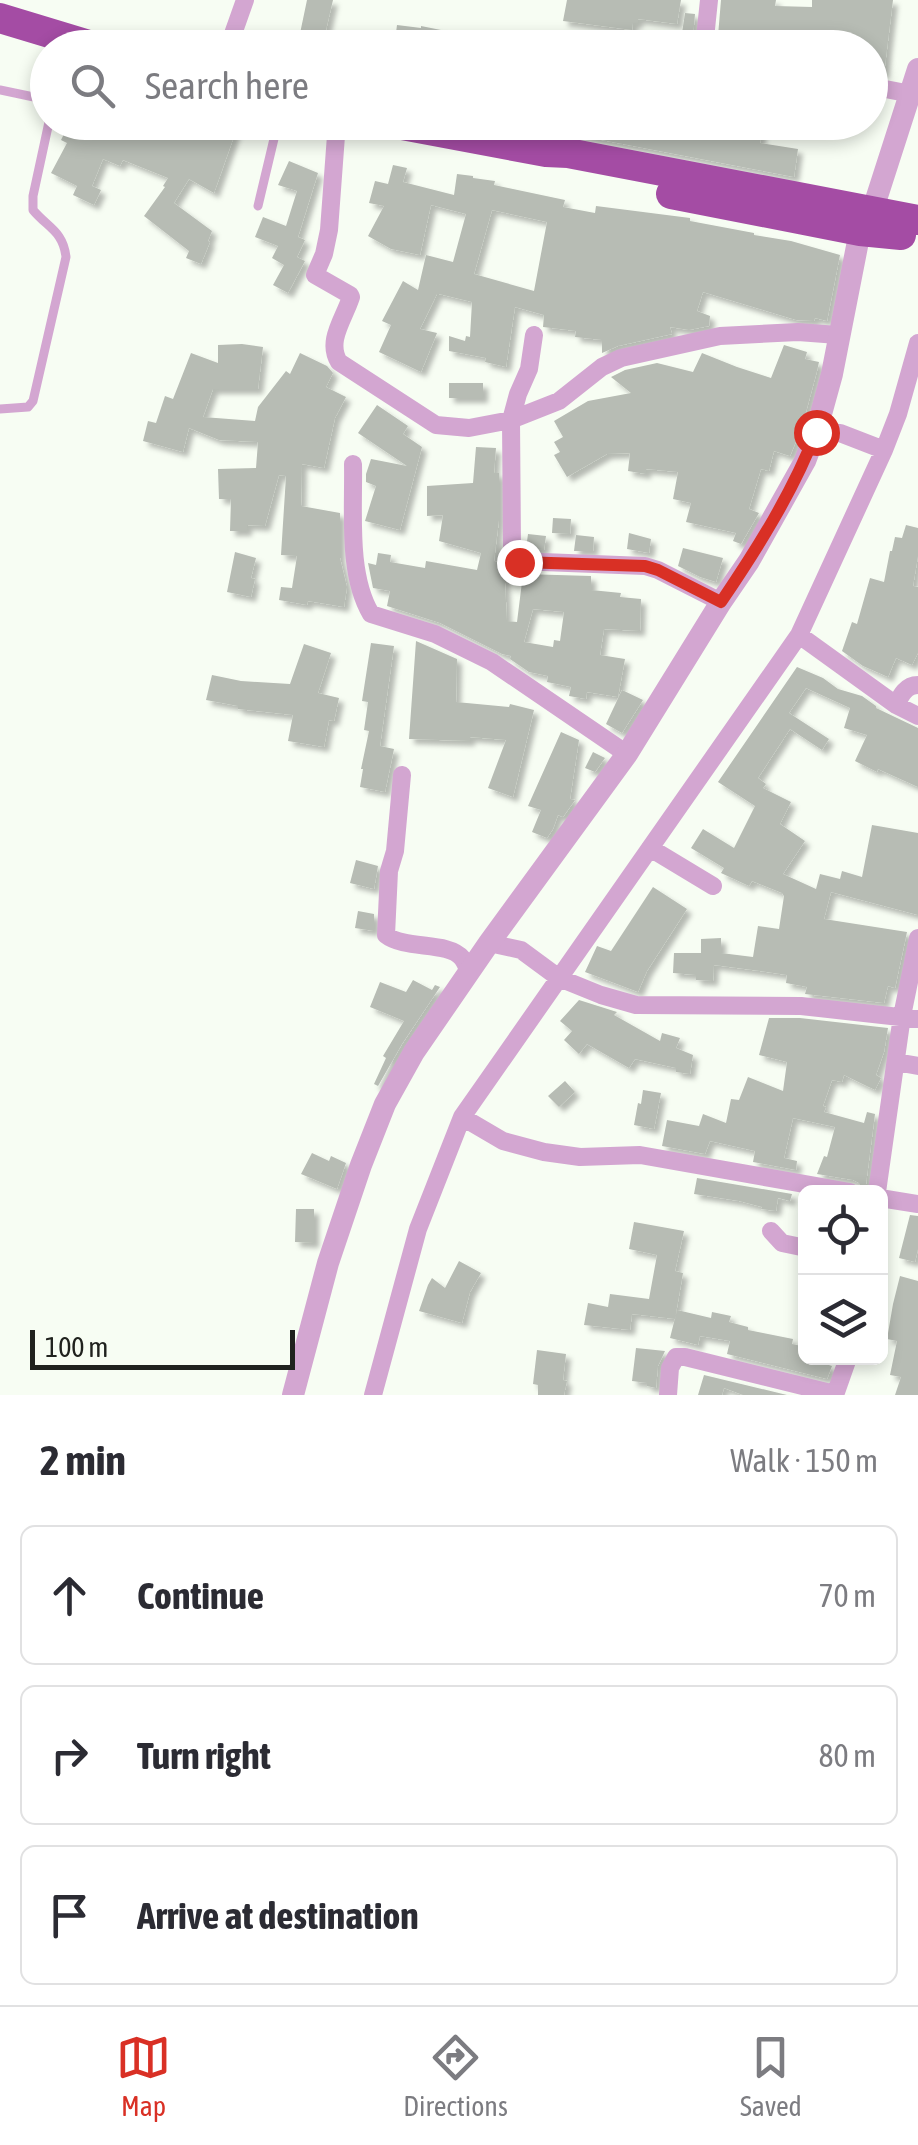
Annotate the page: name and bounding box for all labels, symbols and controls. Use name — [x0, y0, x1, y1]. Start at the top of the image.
search box — [30, 30, 888, 140]
icon: search — [65, 58, 120, 113]
text: Search here — [145, 64, 309, 107]
route start — [794, 410, 840, 456]
route end — [497, 540, 543, 586]
map controls — [798, 1185, 888, 1365]
button: locate — [798, 1185, 888, 1275]
button: layers — [798, 1275, 888, 1365]
scale bar — [30, 1325, 295, 1370]
text: 100 m — [45, 1331, 108, 1363]
text: 2 min — [40, 1436, 126, 1484]
text: Walk · 150 m — [730, 1442, 878, 1479]
icon: ahead — [42, 1568, 97, 1623]
text: Continue — [137, 1574, 264, 1617]
text: 70 m — [818, 1577, 876, 1614]
icon: right — [42, 1728, 97, 1783]
text: Turn right — [137, 1734, 271, 1777]
text: 80 m — [818, 1737, 876, 1774]
icon: arrive — [42, 1888, 97, 1943]
text: Arrive at destination — [137, 1894, 419, 1937]
tab: Map — [116, 2030, 171, 2122]
tab: Directions — [403, 2030, 508, 2122]
tab: Saved — [740, 2030, 802, 2122]

